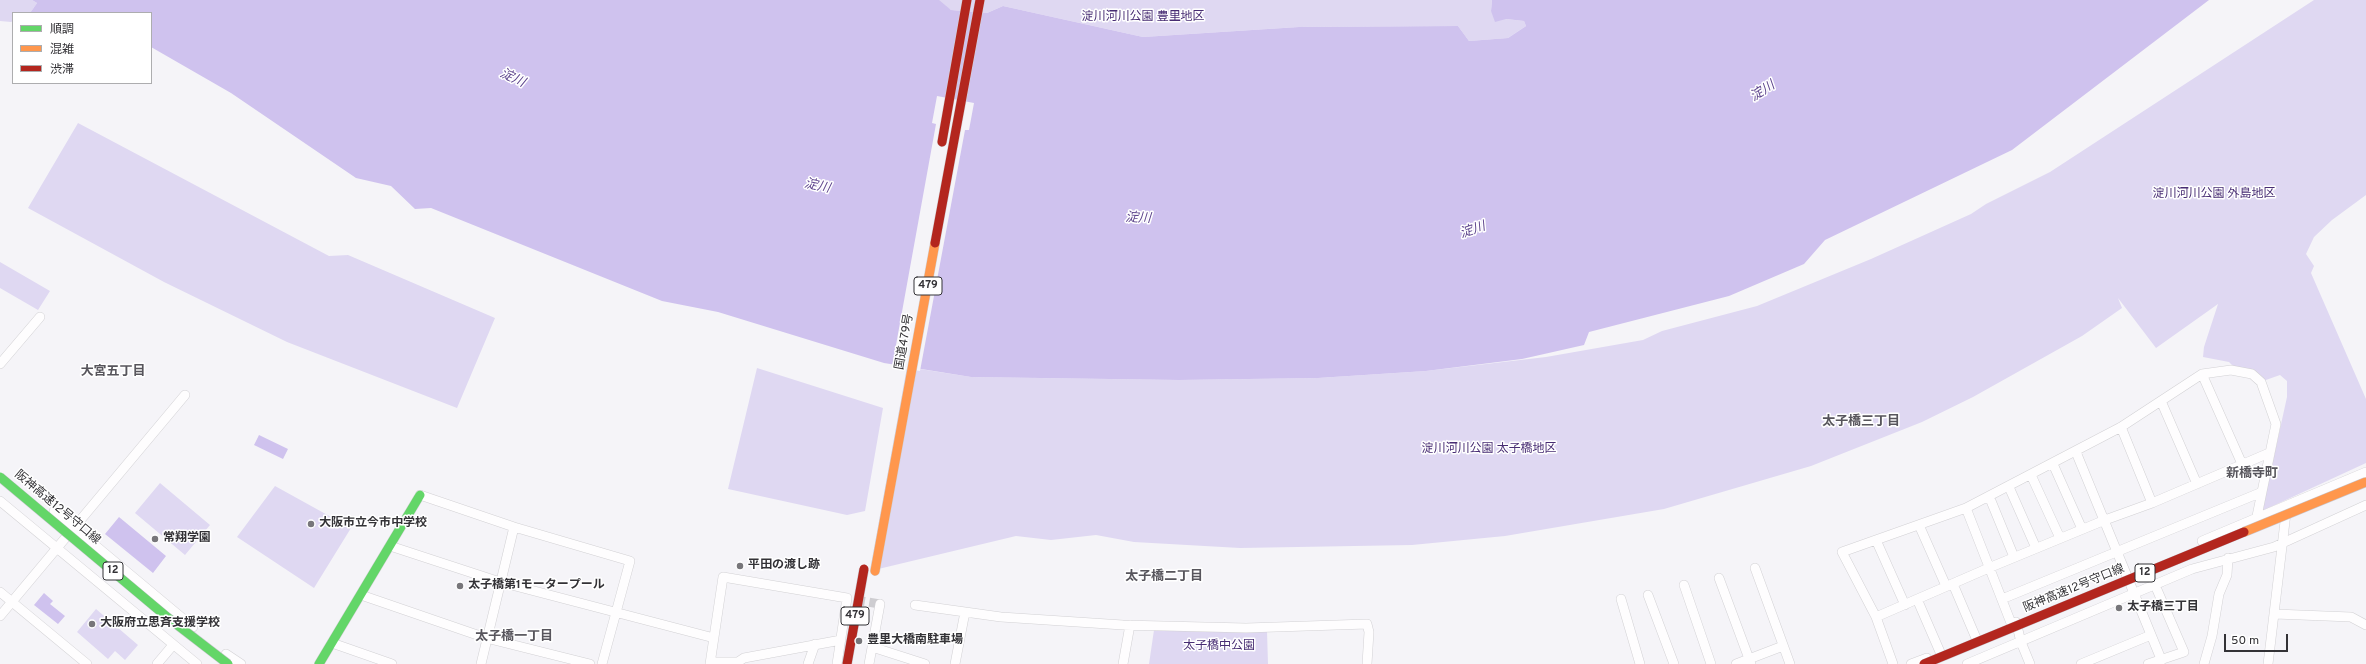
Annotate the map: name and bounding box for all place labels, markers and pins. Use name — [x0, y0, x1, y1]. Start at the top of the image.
place label: 大阪市立今市中学校 — [319, 517, 427, 531]
marker: 大阪市立今市中学校 — [306, 519, 316, 529]
place label: 常翔学園 — [163, 532, 211, 546]
marker: 常翔学園 — [150, 534, 160, 544]
place label: 平田の渡し跡 — [748, 559, 820, 573]
marker: 平田の渡し跡 — [735, 561, 745, 571]
place label: 太子橋第1モータープール — [468, 579, 605, 593]
marker: 太子橋第1モータープール — [455, 581, 465, 591]
place label: 太子橋三丁目 — [2127, 601, 2199, 615]
marker: 太子橋三丁目 — [2114, 603, 2124, 613]
place label: 大阪府立思斉支援学校 — [100, 617, 220, 631]
marker: 大阪府立思斉支援学校 — [87, 619, 97, 629]
place label: 豊里大橋南駐車場 — [867, 634, 963, 648]
marker: 豊里大橋南駐車場 — [854, 636, 864, 646]

